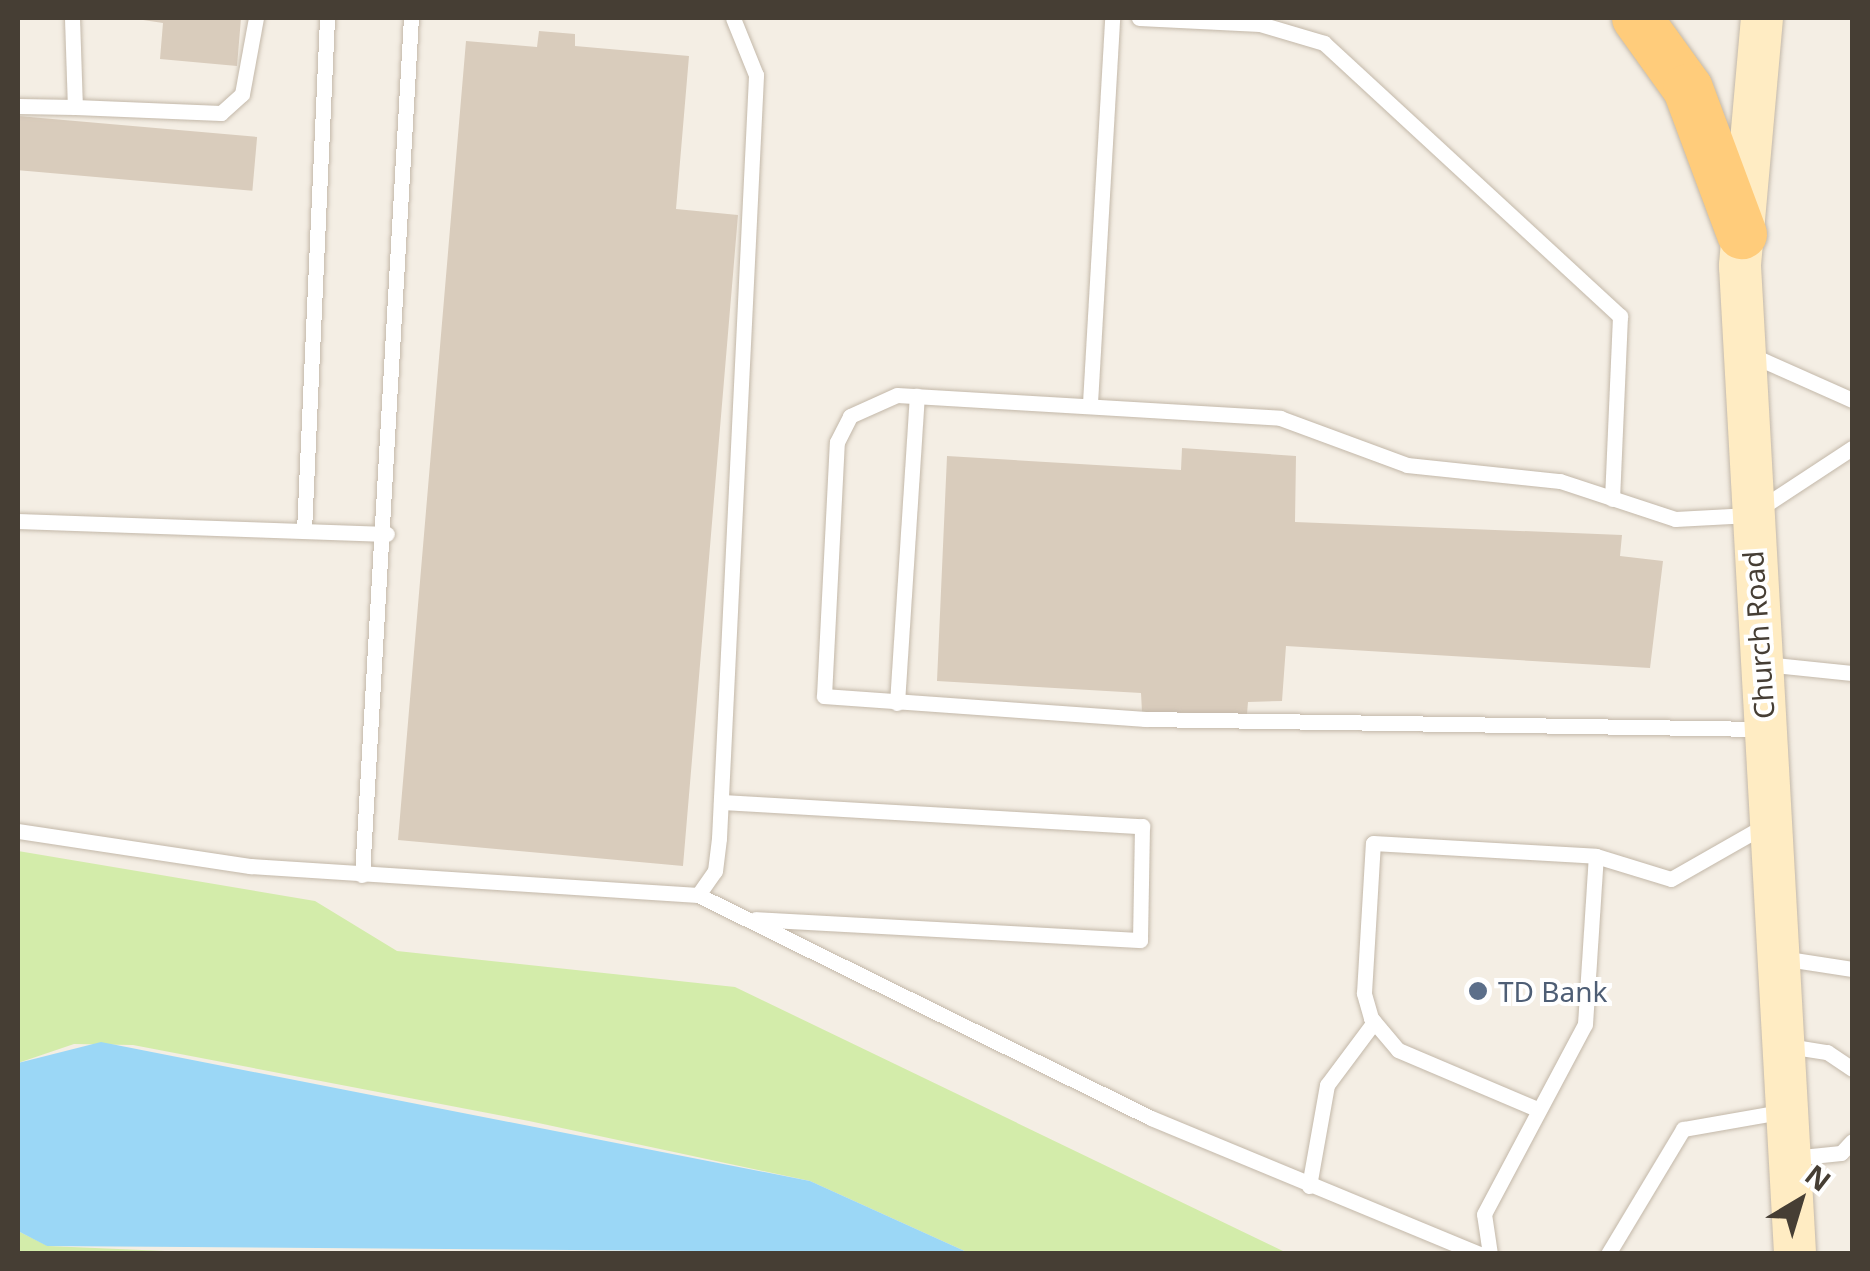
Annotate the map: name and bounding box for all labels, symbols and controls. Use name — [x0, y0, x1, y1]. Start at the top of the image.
street label: Church Road — [1735, 550, 1781, 720]
place label: TD Bank — [1498, 974, 1607, 1008]
marker: TD Bank — [1467, 980, 1489, 1002]
north arrow — [1750, 1151, 1850, 1251]
text: N — [1798, 1155, 1839, 1199]

